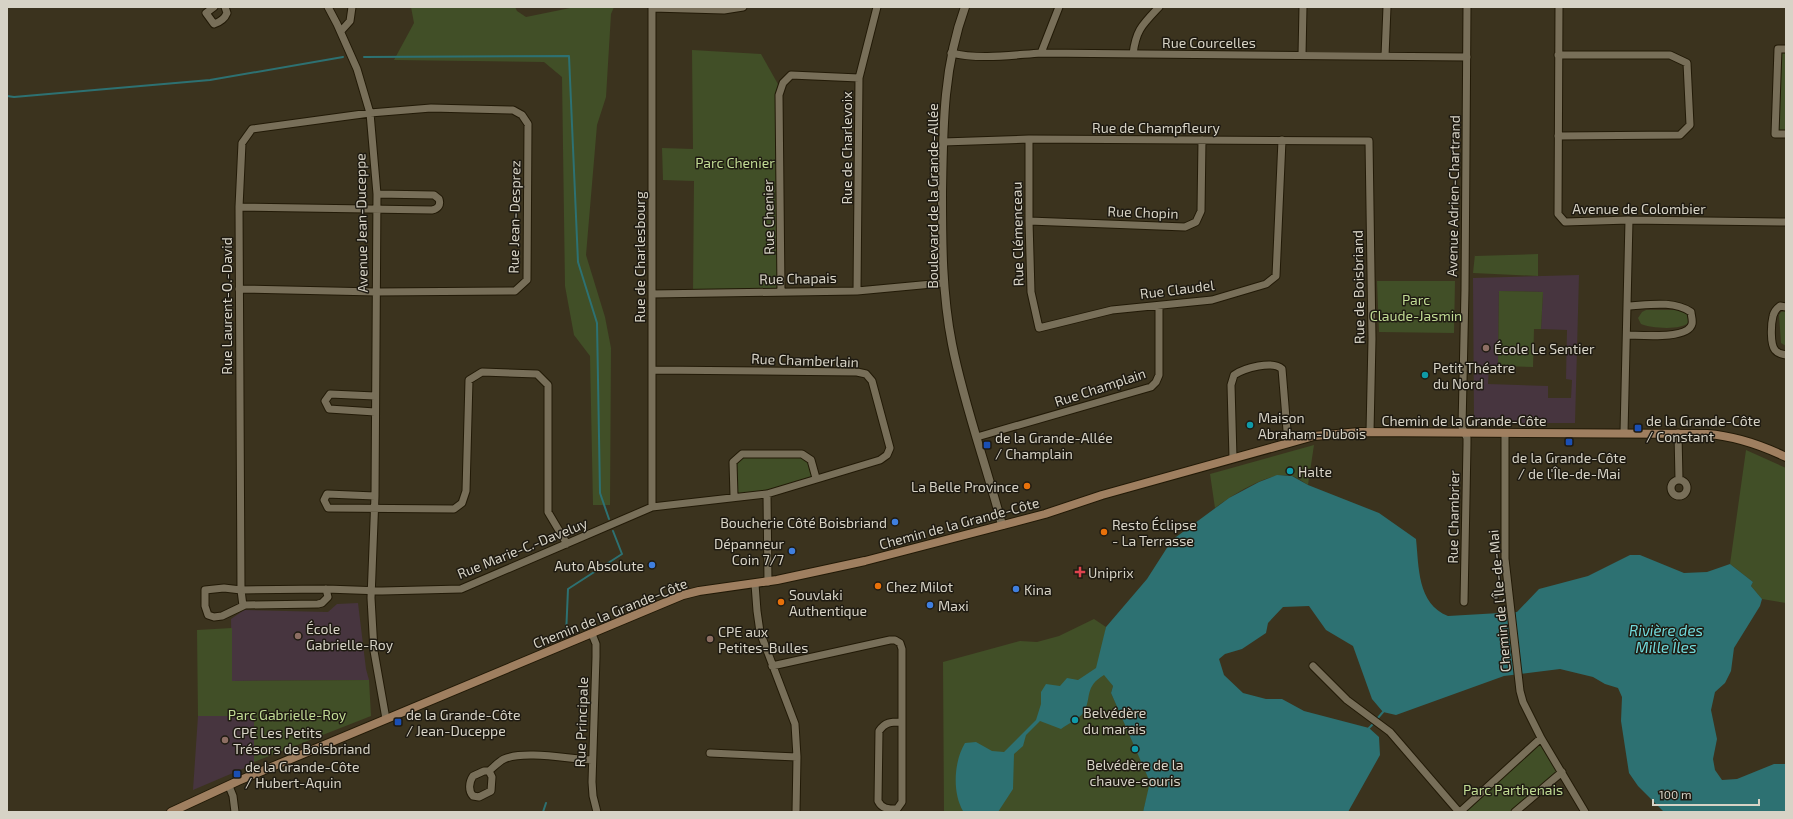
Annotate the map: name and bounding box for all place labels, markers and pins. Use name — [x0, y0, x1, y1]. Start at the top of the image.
place label: École Le Sentier — [1494, 340, 1595, 357]
marker: École Le Sentier — [1481, 343, 1491, 353]
place label: Petit Théatre du Nord — [1433, 359, 1515, 392]
marker: Petit Théatre du Nord — [1420, 370, 1430, 380]
place label: Maison Abraham-Dubois — [1258, 409, 1366, 442]
place label: de la Grande-Côte / Constant — [1646, 412, 1760, 445]
marker: Maison Abraham-Dubois — [1245, 420, 1255, 430]
marker: de la Grande-Côte / Constant — [1633, 423, 1643, 433]
place label: de la Grande-Allée / Champlain — [995, 429, 1113, 462]
marker: de la Grande-Côte / de l'Île-de-Mai — [1564, 437, 1574, 447]
marker: de la Grande-Allée / Champlain — [982, 440, 992, 450]
place label: de la Grande-Côte / de l'Île-de-Mai — [1512, 449, 1626, 482]
place label: Halte — [1298, 463, 1332, 480]
marker: Halte — [1285, 466, 1295, 476]
place label: La Belle Province — [911, 478, 1019, 495]
marker: La Belle Province — [1022, 481, 1032, 491]
place label: Boucherie Côté Boisbriand — [720, 514, 887, 531]
place label: Resto Éclipse - La Terrasse — [1112, 516, 1197, 549]
marker: Boucherie Côté Boisbriand — [890, 517, 900, 527]
marker: Resto Éclipse - La Terrasse — [1099, 527, 1109, 537]
place label: Dépanneur Coin 7/7 — [714, 535, 784, 568]
marker: Dépanneur Coin 7/7 — [787, 546, 797, 556]
place label: Auto Absolute — [554, 557, 644, 574]
marker: Auto Absolute — [647, 560, 657, 570]
place label: Uniprix — [1088, 564, 1134, 581]
marker: Uniprix — [1075, 567, 1085, 577]
place label: Chez Milot — [886, 578, 953, 595]
marker: Chez Milot — [873, 581, 883, 591]
place label: Kina — [1024, 581, 1052, 598]
marker: Kina — [1011, 584, 1021, 594]
place label: Souvlaki Authentique — [789, 586, 867, 619]
marker: Souvlaki Authentique — [776, 597, 786, 607]
place label: Maxi — [938, 597, 969, 614]
marker: Maxi — [925, 600, 935, 610]
place label: École Gabrielle-Roy — [306, 620, 394, 653]
place label: CPE aux Petites-Bulles — [718, 623, 808, 656]
marker: École Gabrielle-Roy — [293, 631, 303, 641]
marker: CPE aux Petites-Bulles — [705, 634, 715, 644]
place label: Belvédère du marais — [1083, 704, 1146, 737]
place label: de la Grande-Côte / Jean-Duceppe — [406, 706, 520, 739]
marker: Belvédère du marais — [1070, 715, 1080, 725]
marker: de la Grande-Côte / Jean-Duceppe — [393, 717, 403, 727]
place label: CPE Les Petits Trésors de Boisbriand — [233, 724, 370, 757]
marker: CPE Les Petits Trésors de Boisbriand — [220, 735, 230, 745]
marker: Belvédère de la chauve-souris — [1130, 744, 1140, 754]
place label: Belvédère de la chauve-souris — [1086, 756, 1184, 789]
place label: de la Grande-Côte / Hubert-Aquin — [245, 758, 359, 791]
marker: de la Grande-Côte / Hubert-Aquin — [232, 769, 242, 779]

